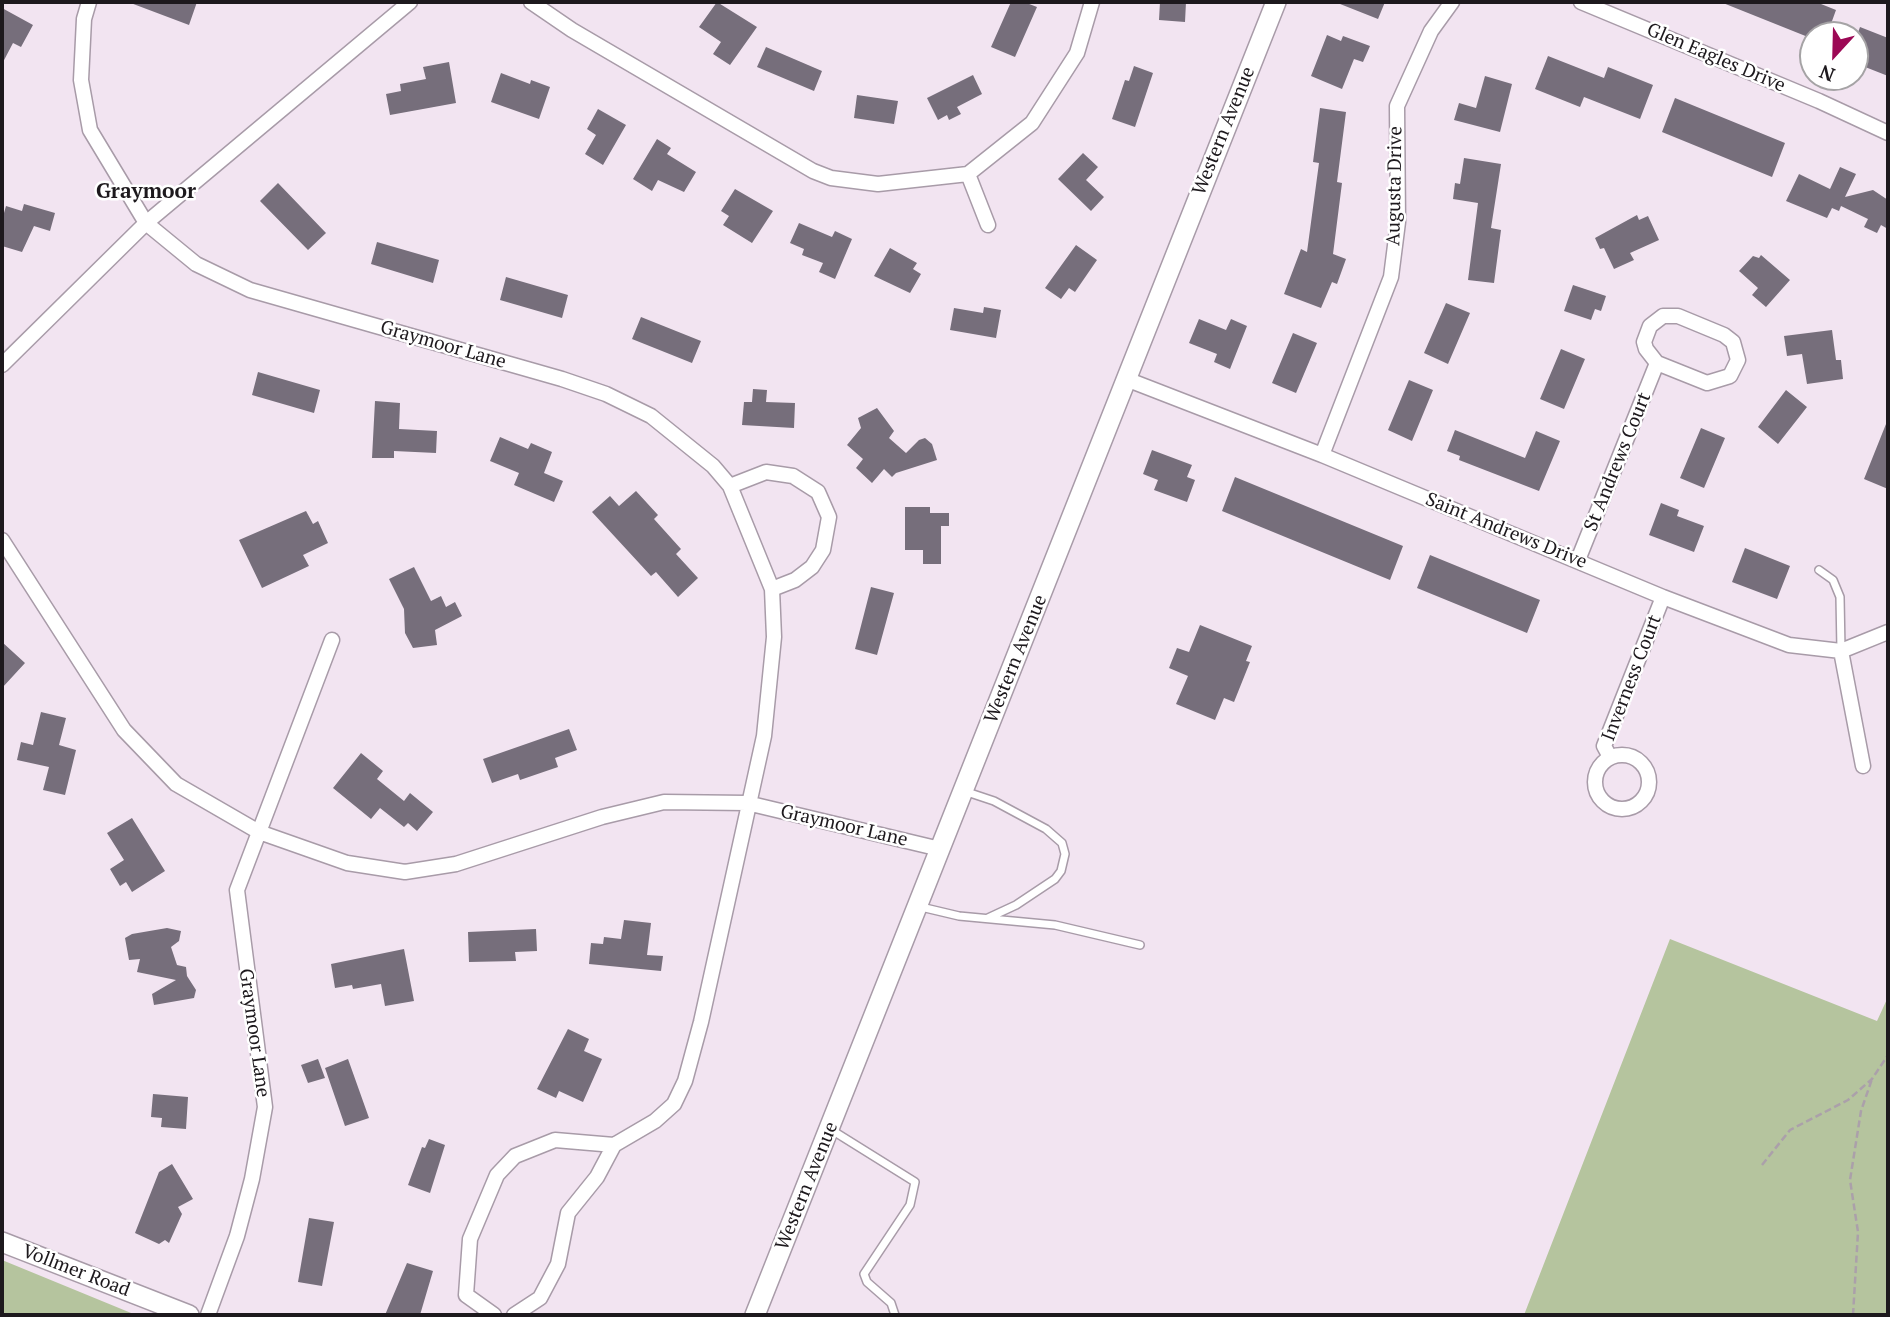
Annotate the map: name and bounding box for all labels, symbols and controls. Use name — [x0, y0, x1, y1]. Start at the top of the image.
street label: Glen Eagles Drive — [1643, 19, 1789, 97]
north arrow — [1799, 21, 1869, 91]
text: N — [1815, 60, 1838, 88]
street label: Western Avenue — [1188, 64, 1260, 198]
street label: Augusta Drive — [1383, 126, 1407, 246]
district label: Graymoor — [96, 179, 196, 205]
street label: Graymoor Lane — [377, 316, 509, 374]
street label: St Andrews Court — [1580, 389, 1656, 535]
street label: Saint Andrews Drive — [1422, 488, 1590, 574]
street label: Western Avenue — [980, 592, 1052, 726]
street label: Inverness Court — [1597, 612, 1667, 744]
street label: Graymoor Lane — [778, 800, 910, 852]
street label: Graymoor Lane — [234, 967, 274, 1099]
street label: Western Avenue — [771, 1119, 843, 1253]
street label: Vollmer Road — [19, 1240, 133, 1302]

